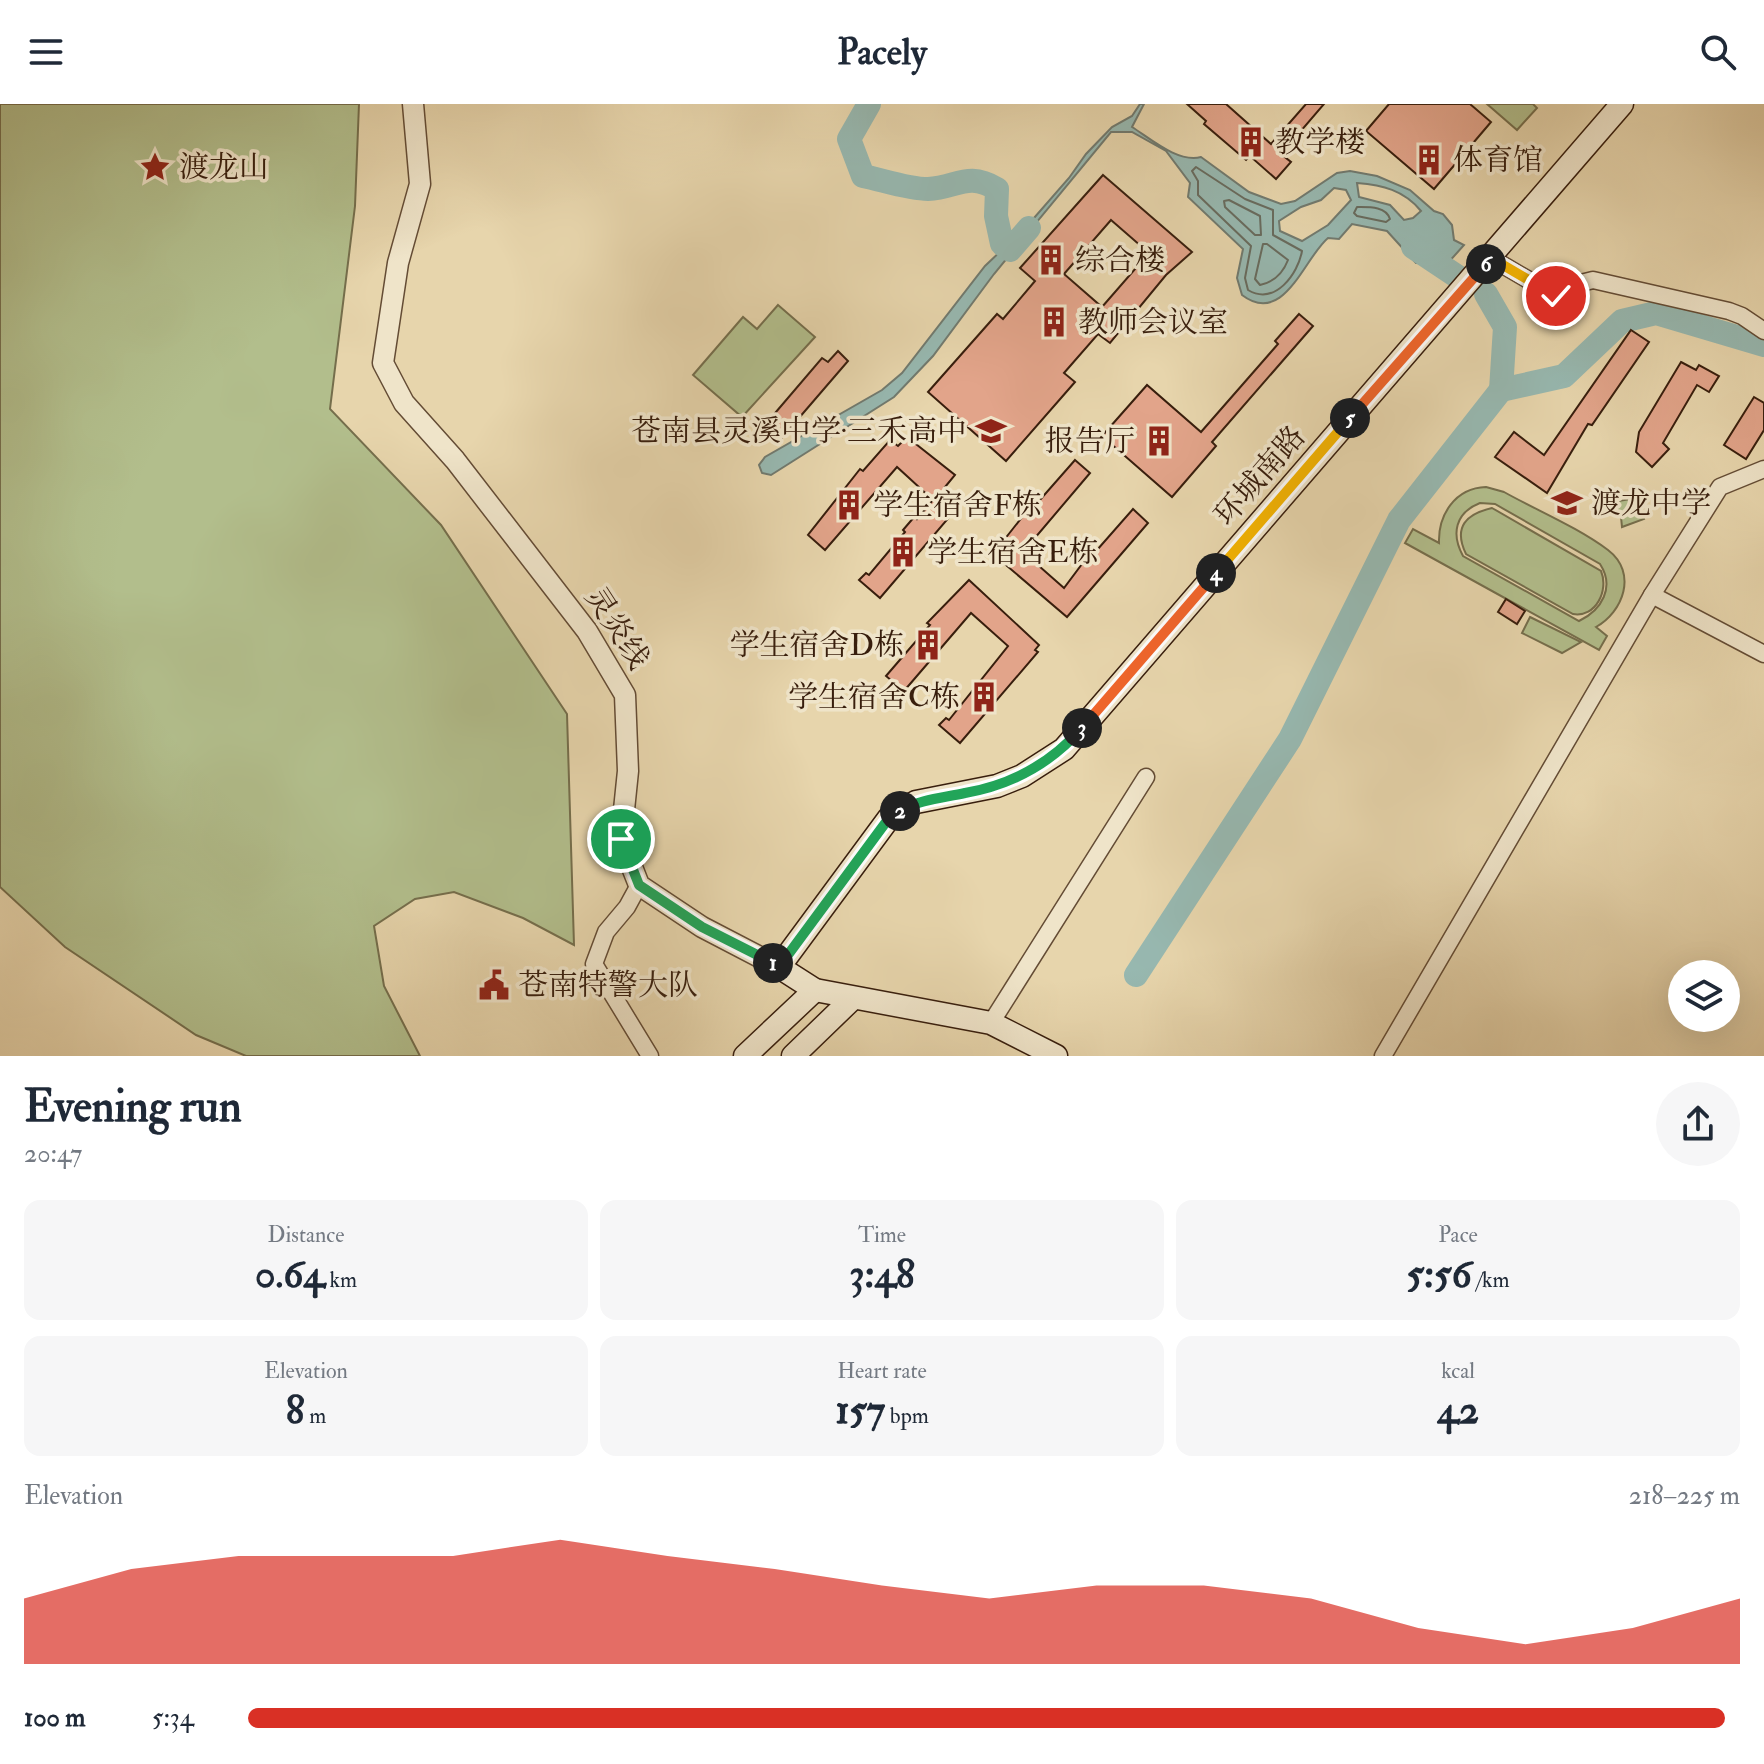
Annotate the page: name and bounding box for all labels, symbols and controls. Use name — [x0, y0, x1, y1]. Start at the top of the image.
icon: menu — [24, 30, 68, 74]
text: Pacely — [837, 30, 927, 75]
icon: search — [1696, 30, 1740, 74]
place label: 教学楼 — [1275, 124, 1365, 161]
building icon: 教学楼 — [1234, 125, 1268, 159]
place label: 体育馆 — [1453, 142, 1543, 179]
building icon: 体育馆 — [1412, 143, 1446, 177]
place label: 渡龙山 — [179, 149, 269, 186]
place icon: 渡龙山 — [138, 150, 172, 184]
place label: 综合楼 — [1075, 242, 1165, 279]
building icon: 综合楼 — [1034, 243, 1068, 277]
pin: 6 — [1466, 244, 1506, 284]
text: 6 — [1480, 250, 1492, 278]
pin — [1522, 262, 1590, 330]
icon: check — [1534, 274, 1578, 318]
place label: 教师会议室 — [1078, 304, 1228, 341]
building icon: 教师会议室 — [1037, 305, 1071, 339]
pin: 5 — [1330, 398, 1370, 438]
text: 5 — [1345, 404, 1355, 432]
place label: 苍南县灵溪中学·三禾高中 — [631, 413, 967, 450]
school or university icon: 苍南县灵溪中学·三禾高中 — [974, 414, 1008, 448]
street label: 环城南路 — [1207, 419, 1313, 533]
place label: 报告厅 — [1045, 423, 1135, 460]
building icon: 报告厅 — [1142, 424, 1176, 458]
place label: 渡龙中学 — [1591, 485, 1711, 522]
school or university icon: 渡龙中学 — [1550, 486, 1584, 520]
place label: 学生宿舍F栋 — [873, 487, 1042, 524]
building icon: 学生宿舍F栋 — [832, 488, 866, 522]
place label: 学生宿舍E栋 — [927, 534, 1099, 571]
building icon: 学生宿舍E栋 — [886, 535, 920, 569]
pin: 4 — [1196, 553, 1236, 593]
text: 4 — [1210, 559, 1222, 587]
street label: 灵炎线 — [577, 580, 657, 676]
place label: 学生宿舍D栋 — [730, 627, 904, 664]
building icon: 学生宿舍D栋 — [911, 628, 945, 662]
place label: 学生宿舍C栋 — [788, 679, 960, 716]
building icon: 学生宿舍C栋 — [967, 680, 1001, 714]
pin: 3 — [1062, 708, 1102, 748]
text: 3 — [1078, 714, 1086, 742]
pin: 2 — [880, 791, 920, 831]
text: 2 — [894, 797, 906, 825]
pin — [587, 805, 655, 873]
icon: arrive — [599, 817, 643, 861]
pin: 1 — [753, 943, 793, 983]
text: 1 — [769, 949, 777, 977]
map controls — [1668, 960, 1740, 1032]
button: layers — [1668, 960, 1740, 1032]
place label: 苍南特警大队 — [518, 967, 698, 1004]
public building icon: 苍南特警大队 — [477, 968, 511, 1002]
text: Evening run — [24, 1080, 242, 1135]
button: share — [1656, 1082, 1740, 1166]
text: 20:47 — [24, 1138, 82, 1170]
text: Distance — [268, 1221, 344, 1249]
text: Time — [858, 1221, 906, 1249]
text: Pace — [1438, 1221, 1478, 1249]
text: 0.64 — [255, 1249, 325, 1300]
text: 3:48 — [849, 1249, 915, 1300]
text: 5:56 — [1407, 1249, 1472, 1300]
text: km — [325, 1266, 357, 1294]
text: /km — [1472, 1266, 1510, 1294]
text: Elevation — [264, 1357, 348, 1385]
text: Heart rate — [837, 1357, 927, 1385]
text: kcal — [1441, 1357, 1475, 1385]
text: 8 — [286, 1385, 305, 1436]
text: 157 — [835, 1385, 885, 1436]
text: 42 — [1437, 1385, 1479, 1436]
text: m — [305, 1402, 326, 1430]
text: bpm — [885, 1402, 929, 1430]
text: Elevation — [24, 1480, 123, 1512]
text: 218–225 m — [1629, 1480, 1740, 1512]
text: 100 m — [24, 1702, 85, 1734]
text: 5:34 — [152, 1702, 194, 1734]

